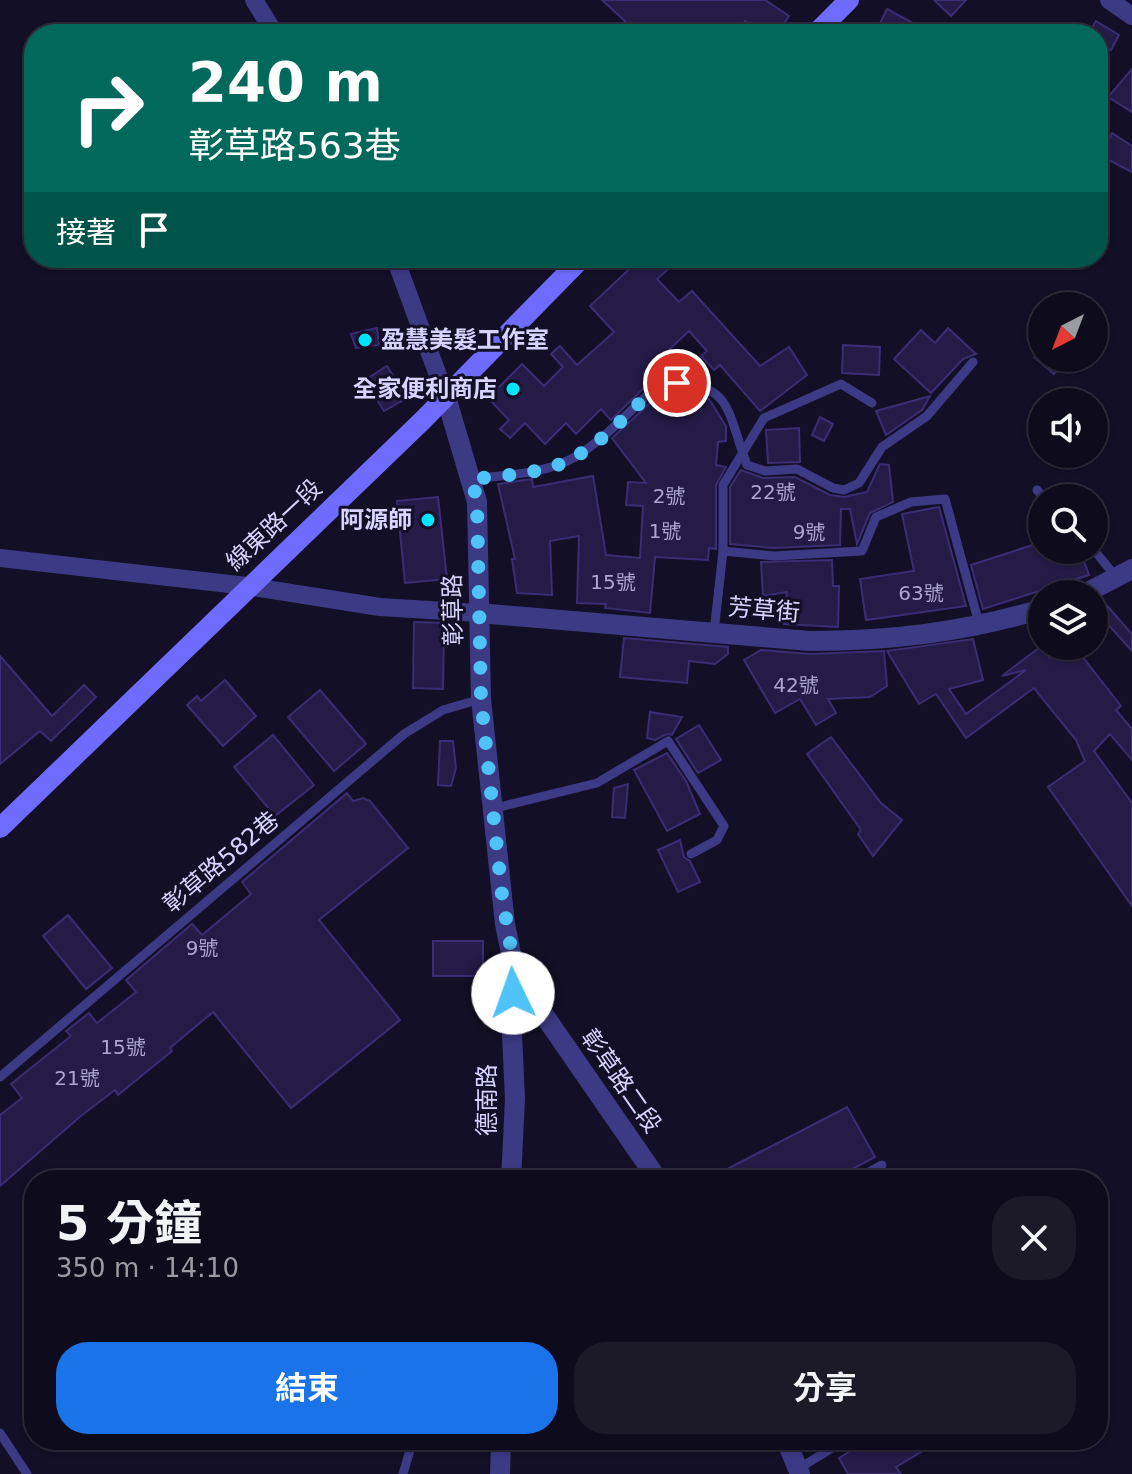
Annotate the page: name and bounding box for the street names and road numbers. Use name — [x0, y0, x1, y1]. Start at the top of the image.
street label: 線東路一段 — [221, 474, 327, 576]
street label: 彰草路 — [438, 574, 468, 646]
street label: 芳草街 — [727, 593, 801, 627]
street label: 彰草路582巷 — [158, 806, 284, 918]
street label: 彰草路二段 — [575, 1024, 667, 1138]
street label: 德南路 — [473, 1064, 501, 1136]

